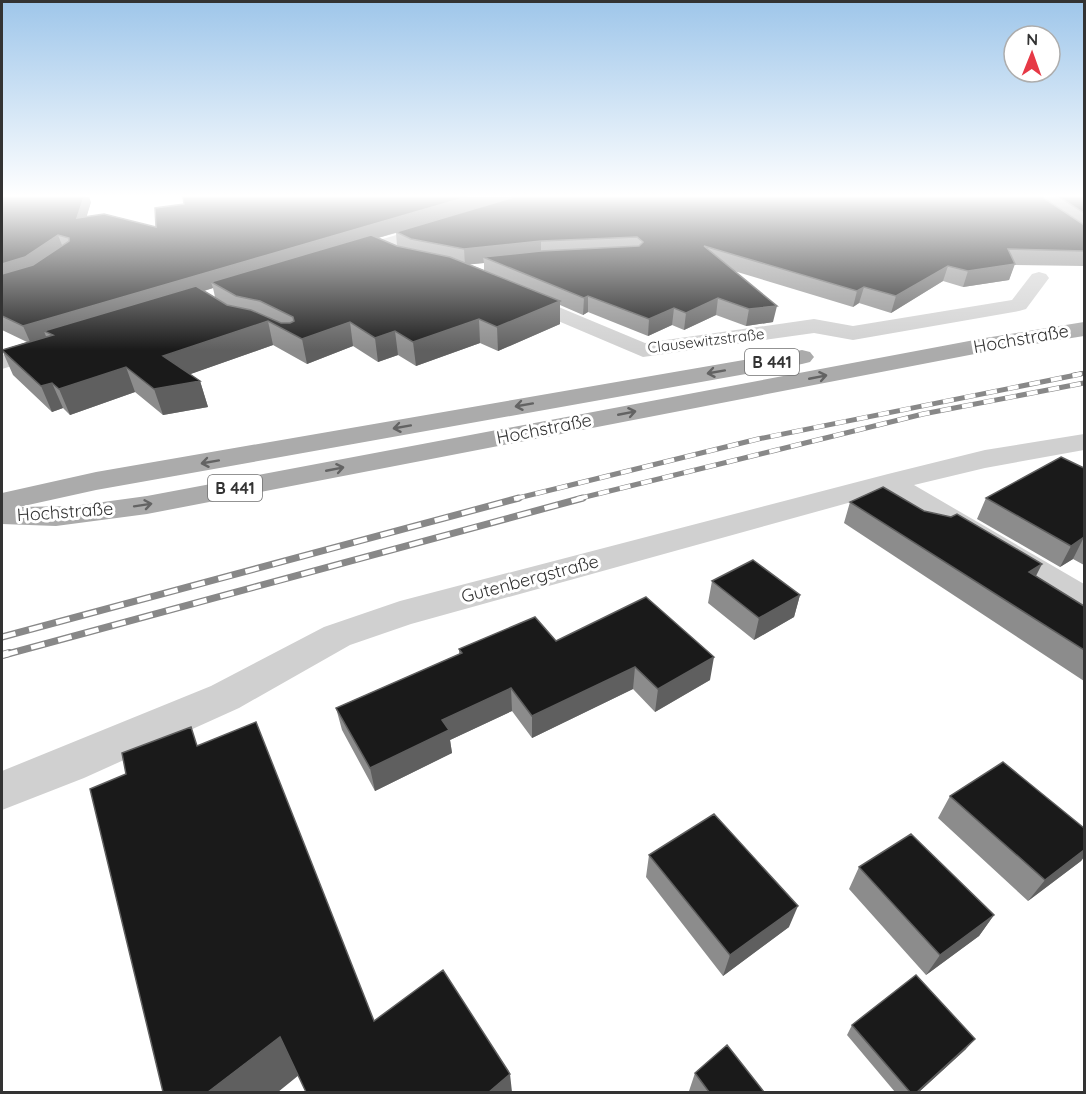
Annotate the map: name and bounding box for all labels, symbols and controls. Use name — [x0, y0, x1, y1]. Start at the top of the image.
north arrow — [1002, 24, 1062, 84]
text: N — [1026, 29, 1038, 49]
street label: Hochstraße — [971, 319, 1070, 358]
street label: Clausewitzstraße — [647, 324, 765, 357]
road number: B 441 — [745, 349, 799, 375]
one-way arrow — [707, 367, 727, 378]
one-way arrow — [808, 371, 827, 382]
one-way arrow — [515, 400, 535, 411]
one-way arrow — [616, 407, 636, 418]
street label: Hochstraße — [494, 408, 594, 449]
one-way arrow — [393, 422, 413, 433]
one-way arrow — [201, 457, 221, 468]
one-way arrow — [324, 463, 344, 474]
road number: B 441 — [208, 475, 262, 501]
street label: Hochstraße — [16, 497, 114, 526]
one-way arrow — [133, 499, 152, 510]
street label: Gutenbergstraße — [459, 549, 601, 608]

